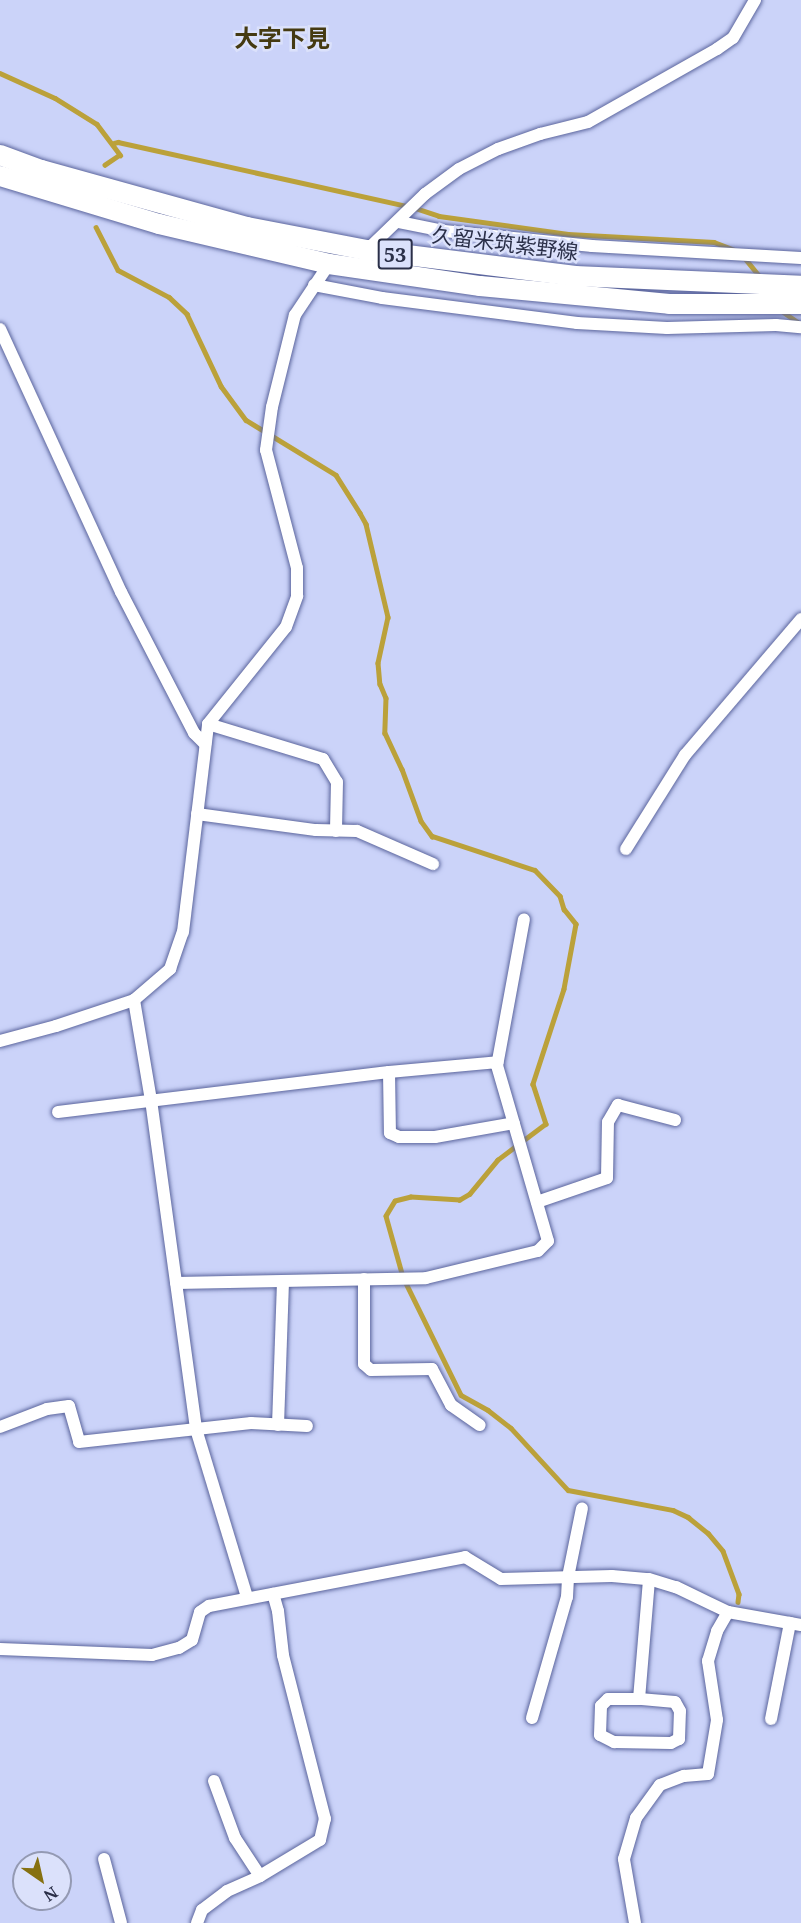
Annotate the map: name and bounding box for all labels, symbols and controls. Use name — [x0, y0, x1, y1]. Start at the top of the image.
district label: 大字下見 — [234, 24, 330, 52]
street label: 久留米筑紫野線 — [431, 222, 579, 264]
road number: 53 — [377, 237, 413, 271]
north arrow — [12, 1851, 72, 1911]
text: N — [40, 1882, 62, 1907]

